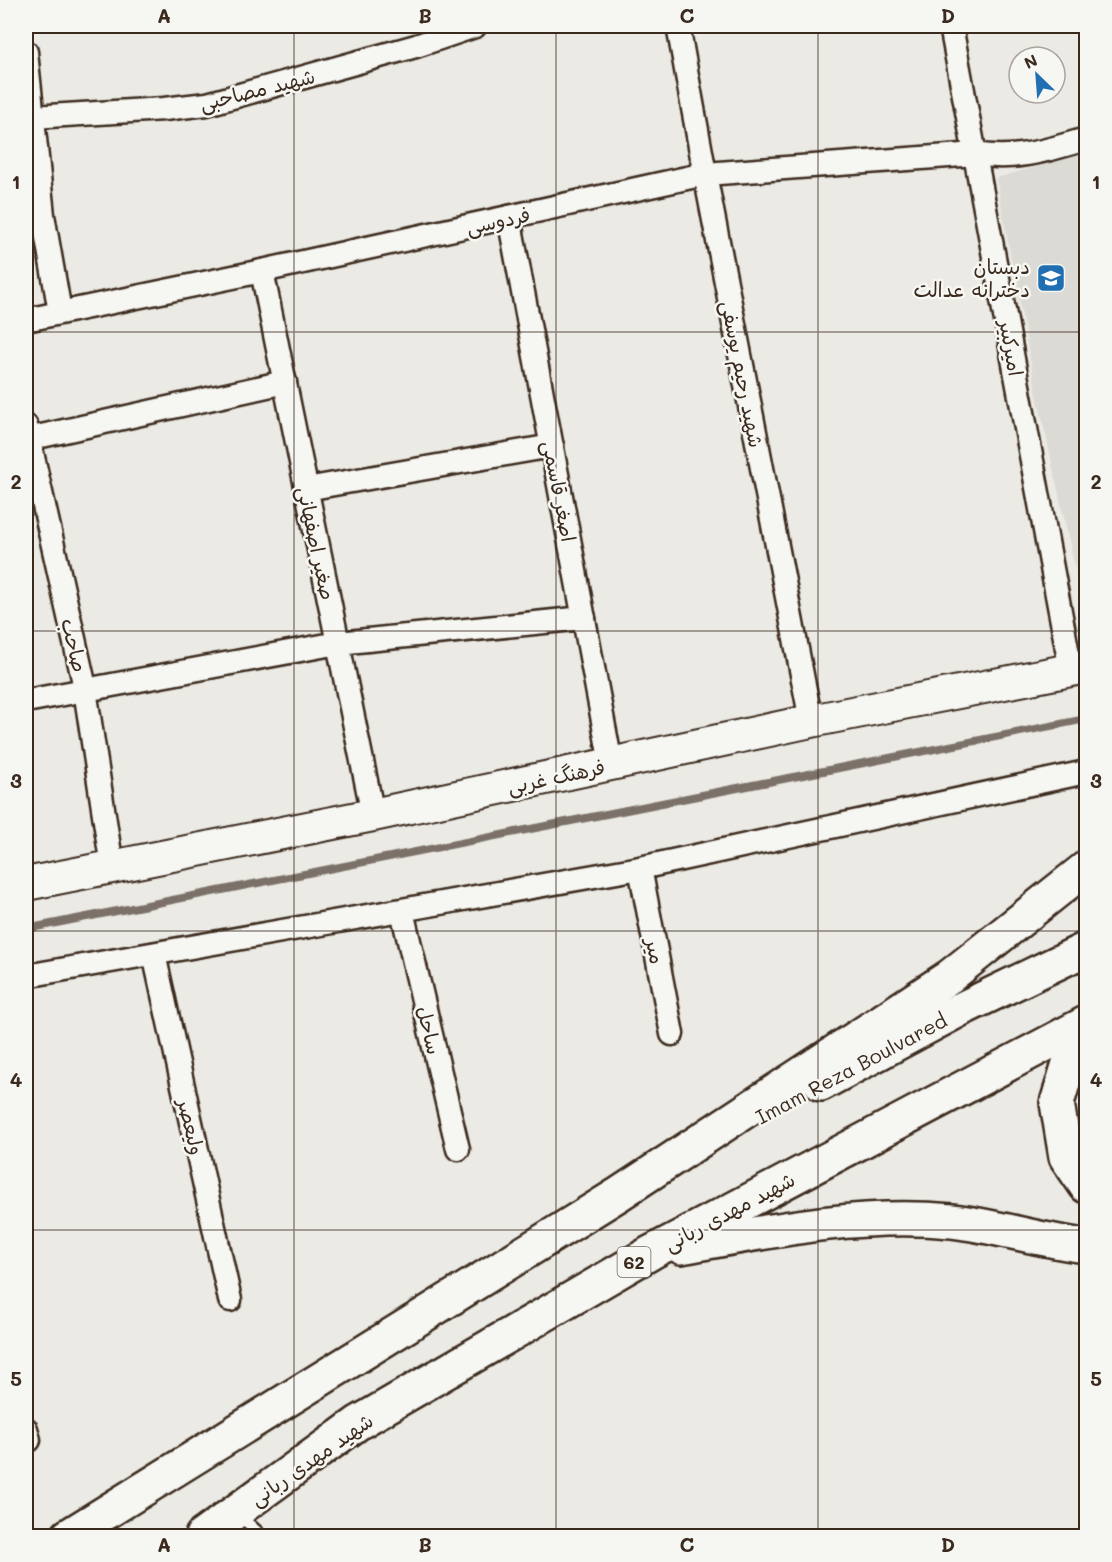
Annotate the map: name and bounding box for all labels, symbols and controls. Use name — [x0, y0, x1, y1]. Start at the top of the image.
text: A — [157, 2, 171, 28]
text: B — [418, 2, 432, 28]
text: C — [680, 2, 695, 28]
text: D — [941, 2, 955, 28]
north arrow — [1007, 45, 1067, 105]
text: N — [1021, 49, 1040, 73]
street label: شهید مصاحبی — [197, 62, 318, 117]
text: 1 — [12, 168, 20, 194]
text: 1 — [1092, 168, 1100, 194]
street label: فردوسی — [464, 201, 533, 240]
place label: دبستان دخترانه عدالت — [913, 253, 1030, 302]
school or university icon: دبستان دخترانه عدالت — [1035, 262, 1067, 294]
street label: شهید رحیم یوسفی — [712, 298, 770, 450]
street label: امیرکبیر — [994, 316, 1030, 378]
street label: اصغر قاسمی — [536, 438, 583, 544]
text: 2 — [10, 468, 22, 494]
text: 2 — [1090, 468, 1102, 494]
street label: صغیر اصفهانی — [291, 484, 342, 602]
street label: صاحب — [56, 616, 94, 674]
street label: فرهنگ غربی — [505, 753, 607, 800]
text: 3 — [10, 767, 22, 793]
text: 3 — [1090, 767, 1102, 793]
street label: میر — [640, 934, 671, 966]
street label: ساحل — [412, 1003, 448, 1057]
street label: Imam Reza Boulvared — [751, 1007, 951, 1129]
text: 4 — [10, 1066, 23, 1092]
text: 4 — [1090, 1066, 1103, 1092]
street label: ولیعصر — [173, 1095, 211, 1157]
street label: شهید مهدی ربانی — [659, 1166, 799, 1257]
road number: 62 — [618, 1247, 650, 1277]
text: 5 — [10, 1365, 22, 1391]
text: 5 — [1090, 1365, 1102, 1391]
street label: شهید مهدی ربانی — [244, 1407, 378, 1512]
text: A — [157, 1531, 171, 1557]
text: B — [418, 1531, 432, 1557]
text: C — [680, 1531, 695, 1557]
text: D — [941, 1531, 955, 1557]

